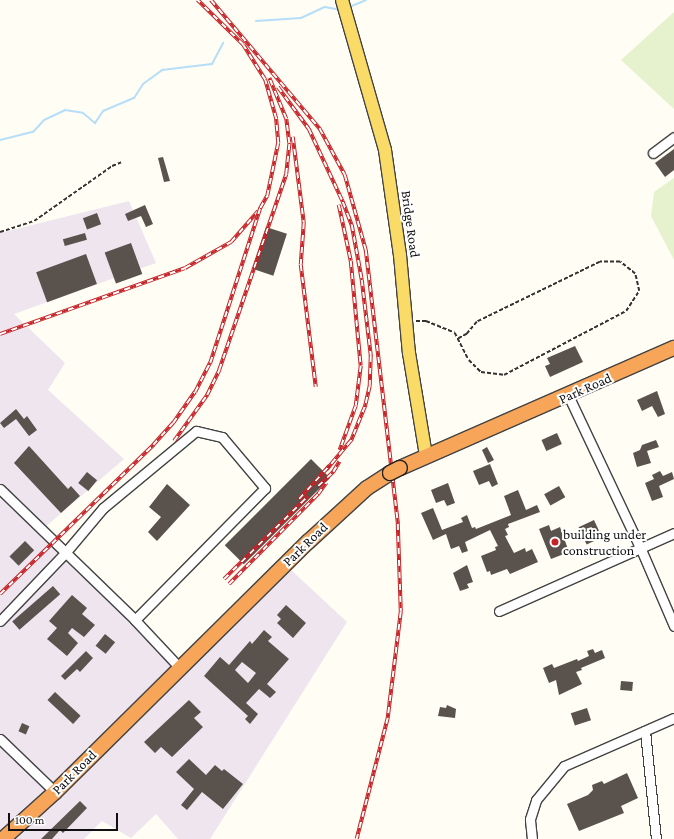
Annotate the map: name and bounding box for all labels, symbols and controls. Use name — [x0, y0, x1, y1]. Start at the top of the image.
street label: Bridge Road — [398, 189, 424, 259]
street label: Park Road — [556, 369, 614, 407]
street label: Park Road — [279, 519, 331, 569]
place label: building under construction — [563, 526, 646, 558]
marker: building under construction — [550, 537, 560, 547]
street label: Park Road — [48, 746, 100, 798]
scale bar — [10, 805, 120, 831]
text: 100 m — [15, 813, 44, 827]

